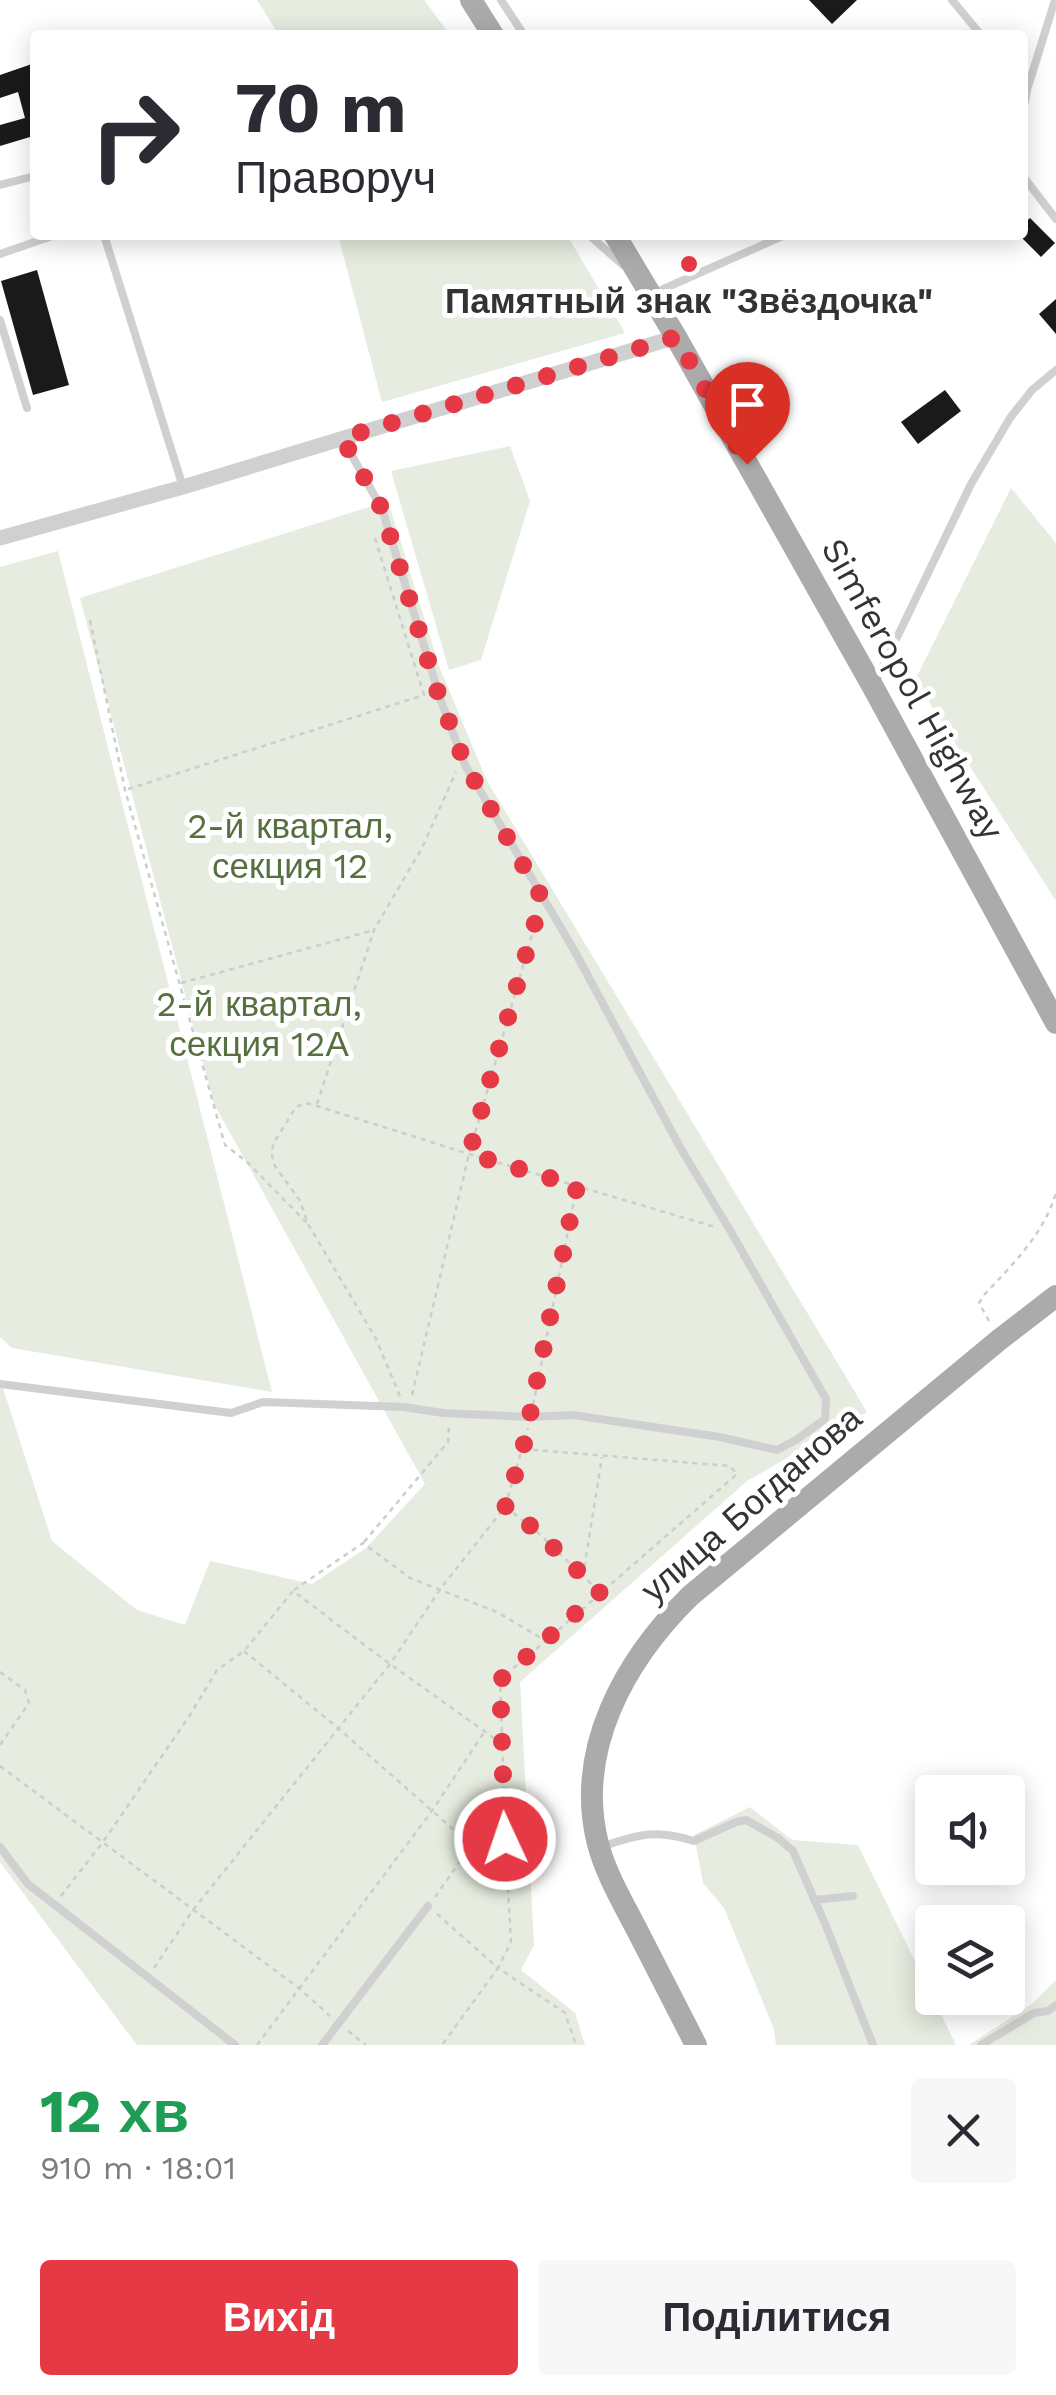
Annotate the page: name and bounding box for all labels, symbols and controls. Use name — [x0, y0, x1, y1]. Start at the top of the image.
text: 70 m — [235, 67, 407, 149]
icon: right — [70, 70, 200, 200]
text: Праворуч — [235, 151, 436, 204]
marker: Памятный знак "Звёздочка" — [678, 253, 700, 275]
place label: Памятный знак "Звёздочка" — [445, 280, 933, 322]
pin — [705, 362, 790, 465]
icon: arrive — [720, 377, 775, 432]
street label: Simferopol Highway — [813, 531, 1013, 847]
park label: 2-й квартал, секция 12 — [187, 805, 393, 887]
park label: 2-й квартал, секция 12А — [156, 983, 362, 1065]
street label: улица Богданова — [632, 1397, 870, 1611]
map controls — [915, 1775, 1025, 2015]
button: sound — [915, 1775, 1025, 1885]
position arrow — [453, 1787, 557, 1891]
button: layers — [915, 1905, 1025, 2015]
text: 12 хв — [40, 2076, 189, 2147]
button: close — [911, 2078, 1016, 2183]
text: 910 m · 18:01 — [40, 2149, 236, 2187]
button: Вихід — [40, 2260, 518, 2375]
button: Поділитися — [538, 2260, 1016, 2375]

